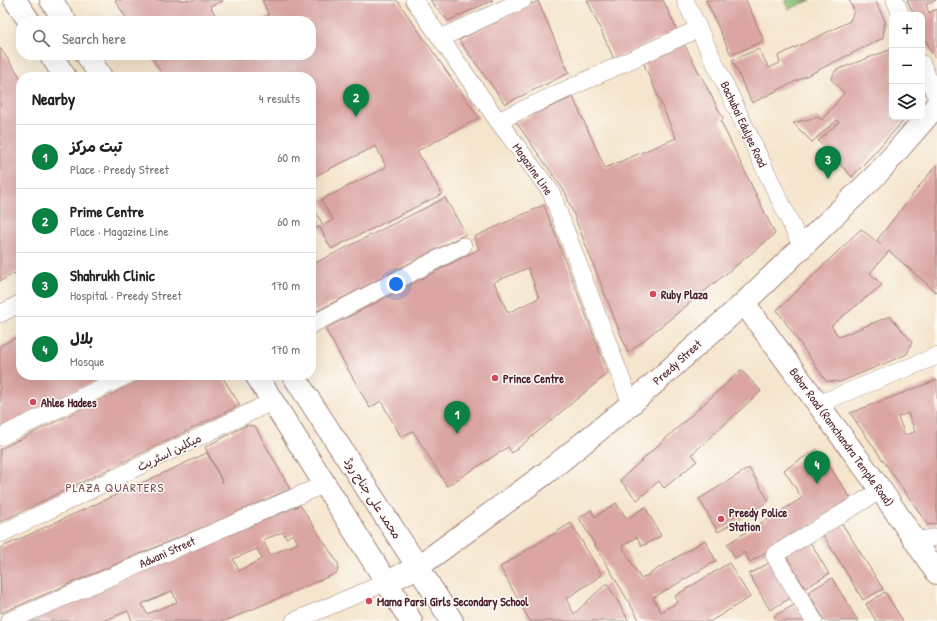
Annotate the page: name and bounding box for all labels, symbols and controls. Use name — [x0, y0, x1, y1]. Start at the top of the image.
map controls — [889, 12, 925, 120]
button: + — [889, 12, 925, 48]
search box — [16, 16, 316, 60]
icon: search — [30, 27, 52, 49]
text: Search here — [62, 28, 126, 49]
button: − — [889, 48, 925, 84]
street label: Bachubai Eduljee Road — [717, 78, 772, 170]
pin: 2 — [343, 84, 369, 117]
button: layers — [889, 84, 925, 120]
text: Nearby — [32, 87, 75, 110]
text: 4 results — [259, 89, 300, 107]
text: تبت مرکز — [70, 136, 122, 157]
street label: Magazine Line — [509, 140, 557, 199]
pin: 3 — [815, 146, 841, 179]
text: 1 — [43, 148, 47, 166]
text: 60 m — [277, 148, 300, 166]
text: Place · Preedy Street — [70, 160, 169, 178]
text: Prime Centre — [70, 201, 144, 222]
text: 2 — [42, 212, 48, 230]
text: 60 m — [277, 212, 300, 230]
text: Place · Magazine Line — [70, 222, 169, 240]
text: Shahrukh Clinic — [70, 265, 155, 286]
your location — [386, 274, 406, 294]
text: 3 — [42, 276, 48, 294]
text: 170 m — [271, 276, 300, 294]
text: Hospital · Preedy Street — [70, 286, 182, 304]
place label: Ruby Plaza — [661, 286, 708, 304]
marker: Ruby Plaza — [648, 289, 658, 299]
text: بلال — [70, 328, 93, 349]
street label: Preedy Street — [649, 335, 706, 389]
text: 4 — [43, 340, 47, 358]
text: 170 m — [271, 340, 300, 358]
text: Mosque — [70, 352, 104, 370]
street label: Babar Road (Ramchandra Temple Road) — [786, 364, 898, 510]
place label: Prince Centre — [503, 370, 564, 387]
marker: Prince Centre — [490, 373, 500, 383]
place label: Ahlee Hadees — [41, 394, 97, 411]
marker: Ahlee Hadees — [28, 397, 38, 407]
pin: 1 — [444, 401, 470, 434]
street label: میکلین اسٹریٹ — [134, 429, 204, 475]
pin: 4 — [804, 451, 830, 484]
street label: محمد علی جناح روڈ — [339, 454, 406, 543]
district label: PLAZA QUARTERS — [66, 478, 164, 496]
place label: Preedy Police Station — [729, 504, 788, 535]
marker: Preedy Police Station — [716, 514, 726, 524]
street label: Adwani Street — [136, 532, 198, 572]
place label: Mama Parsi Girls Secondary School — [377, 593, 529, 611]
marker: Mama Parsi Girls Secondary School — [364, 596, 374, 606]

